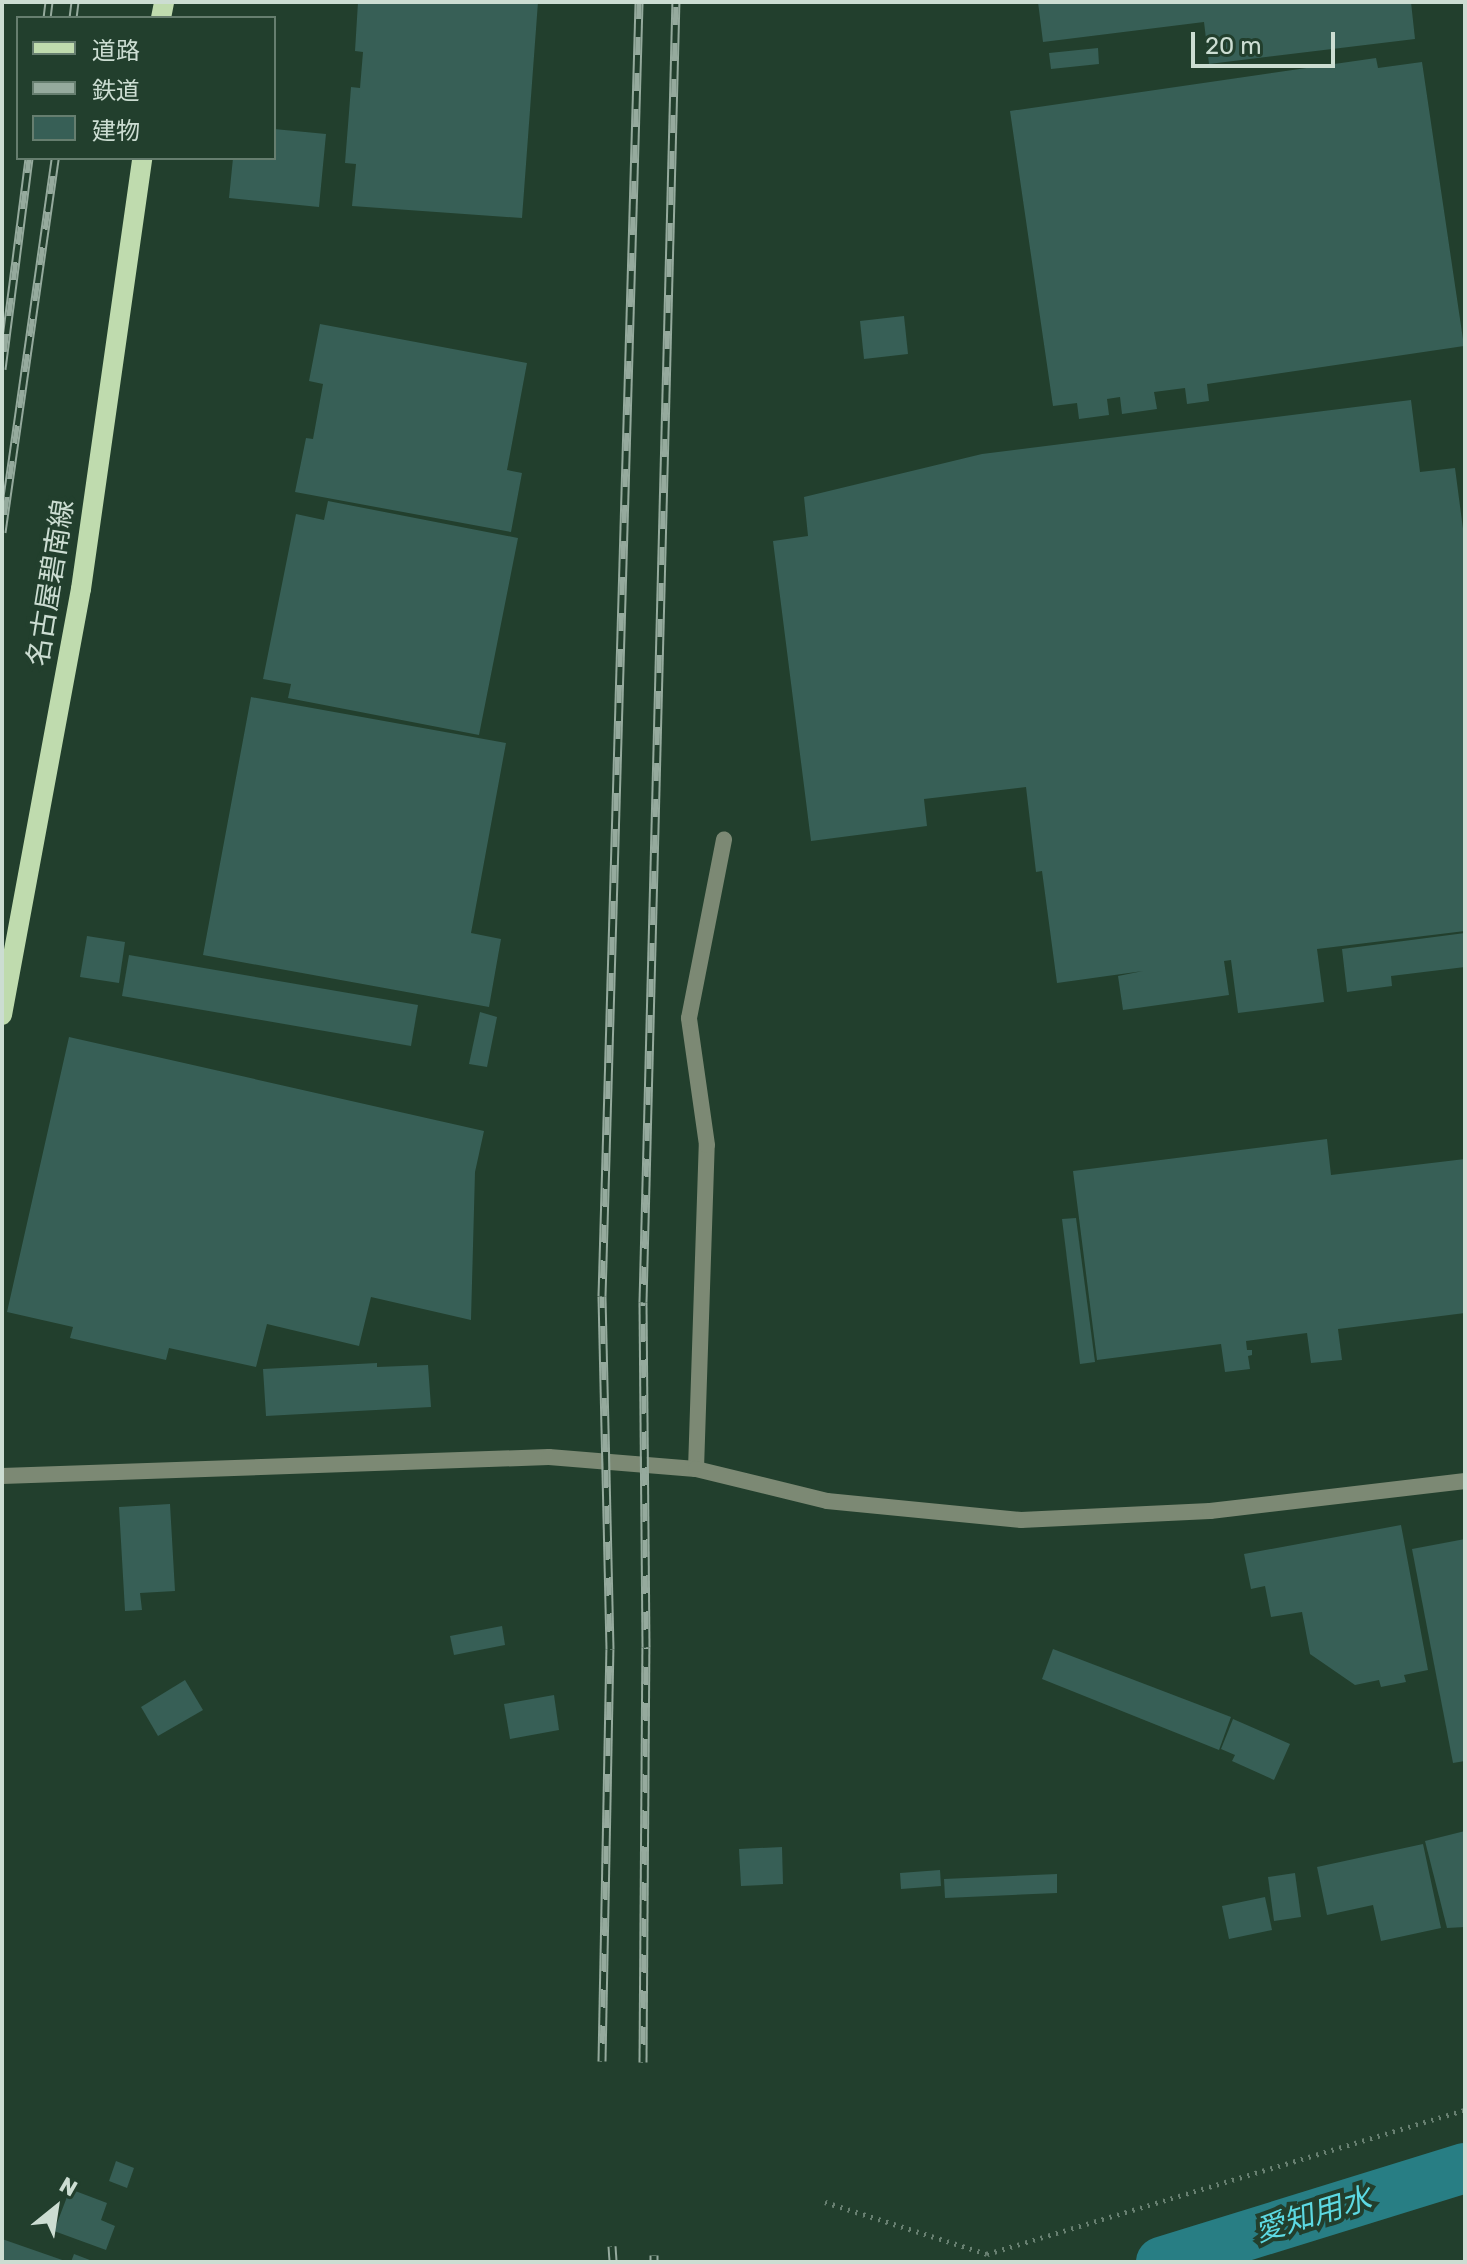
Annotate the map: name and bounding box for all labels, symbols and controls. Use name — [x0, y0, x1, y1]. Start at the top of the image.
legend — [16, 16, 276, 160]
scale bar — [1195, 16, 1339, 66]
text: 20 m — [1205, 32, 1262, 60]
text: 道路 — [92, 37, 140, 65]
text: 鉄道 — [92, 77, 140, 105]
text: 建物 — [92, 117, 140, 145]
street label: 名古屋碧南線 — [21, 497, 81, 669]
north arrow — [16, 2168, 96, 2248]
text: N — [55, 2171, 82, 2202]
water label: 愛知用水 — [1250, 2180, 1376, 2250]

